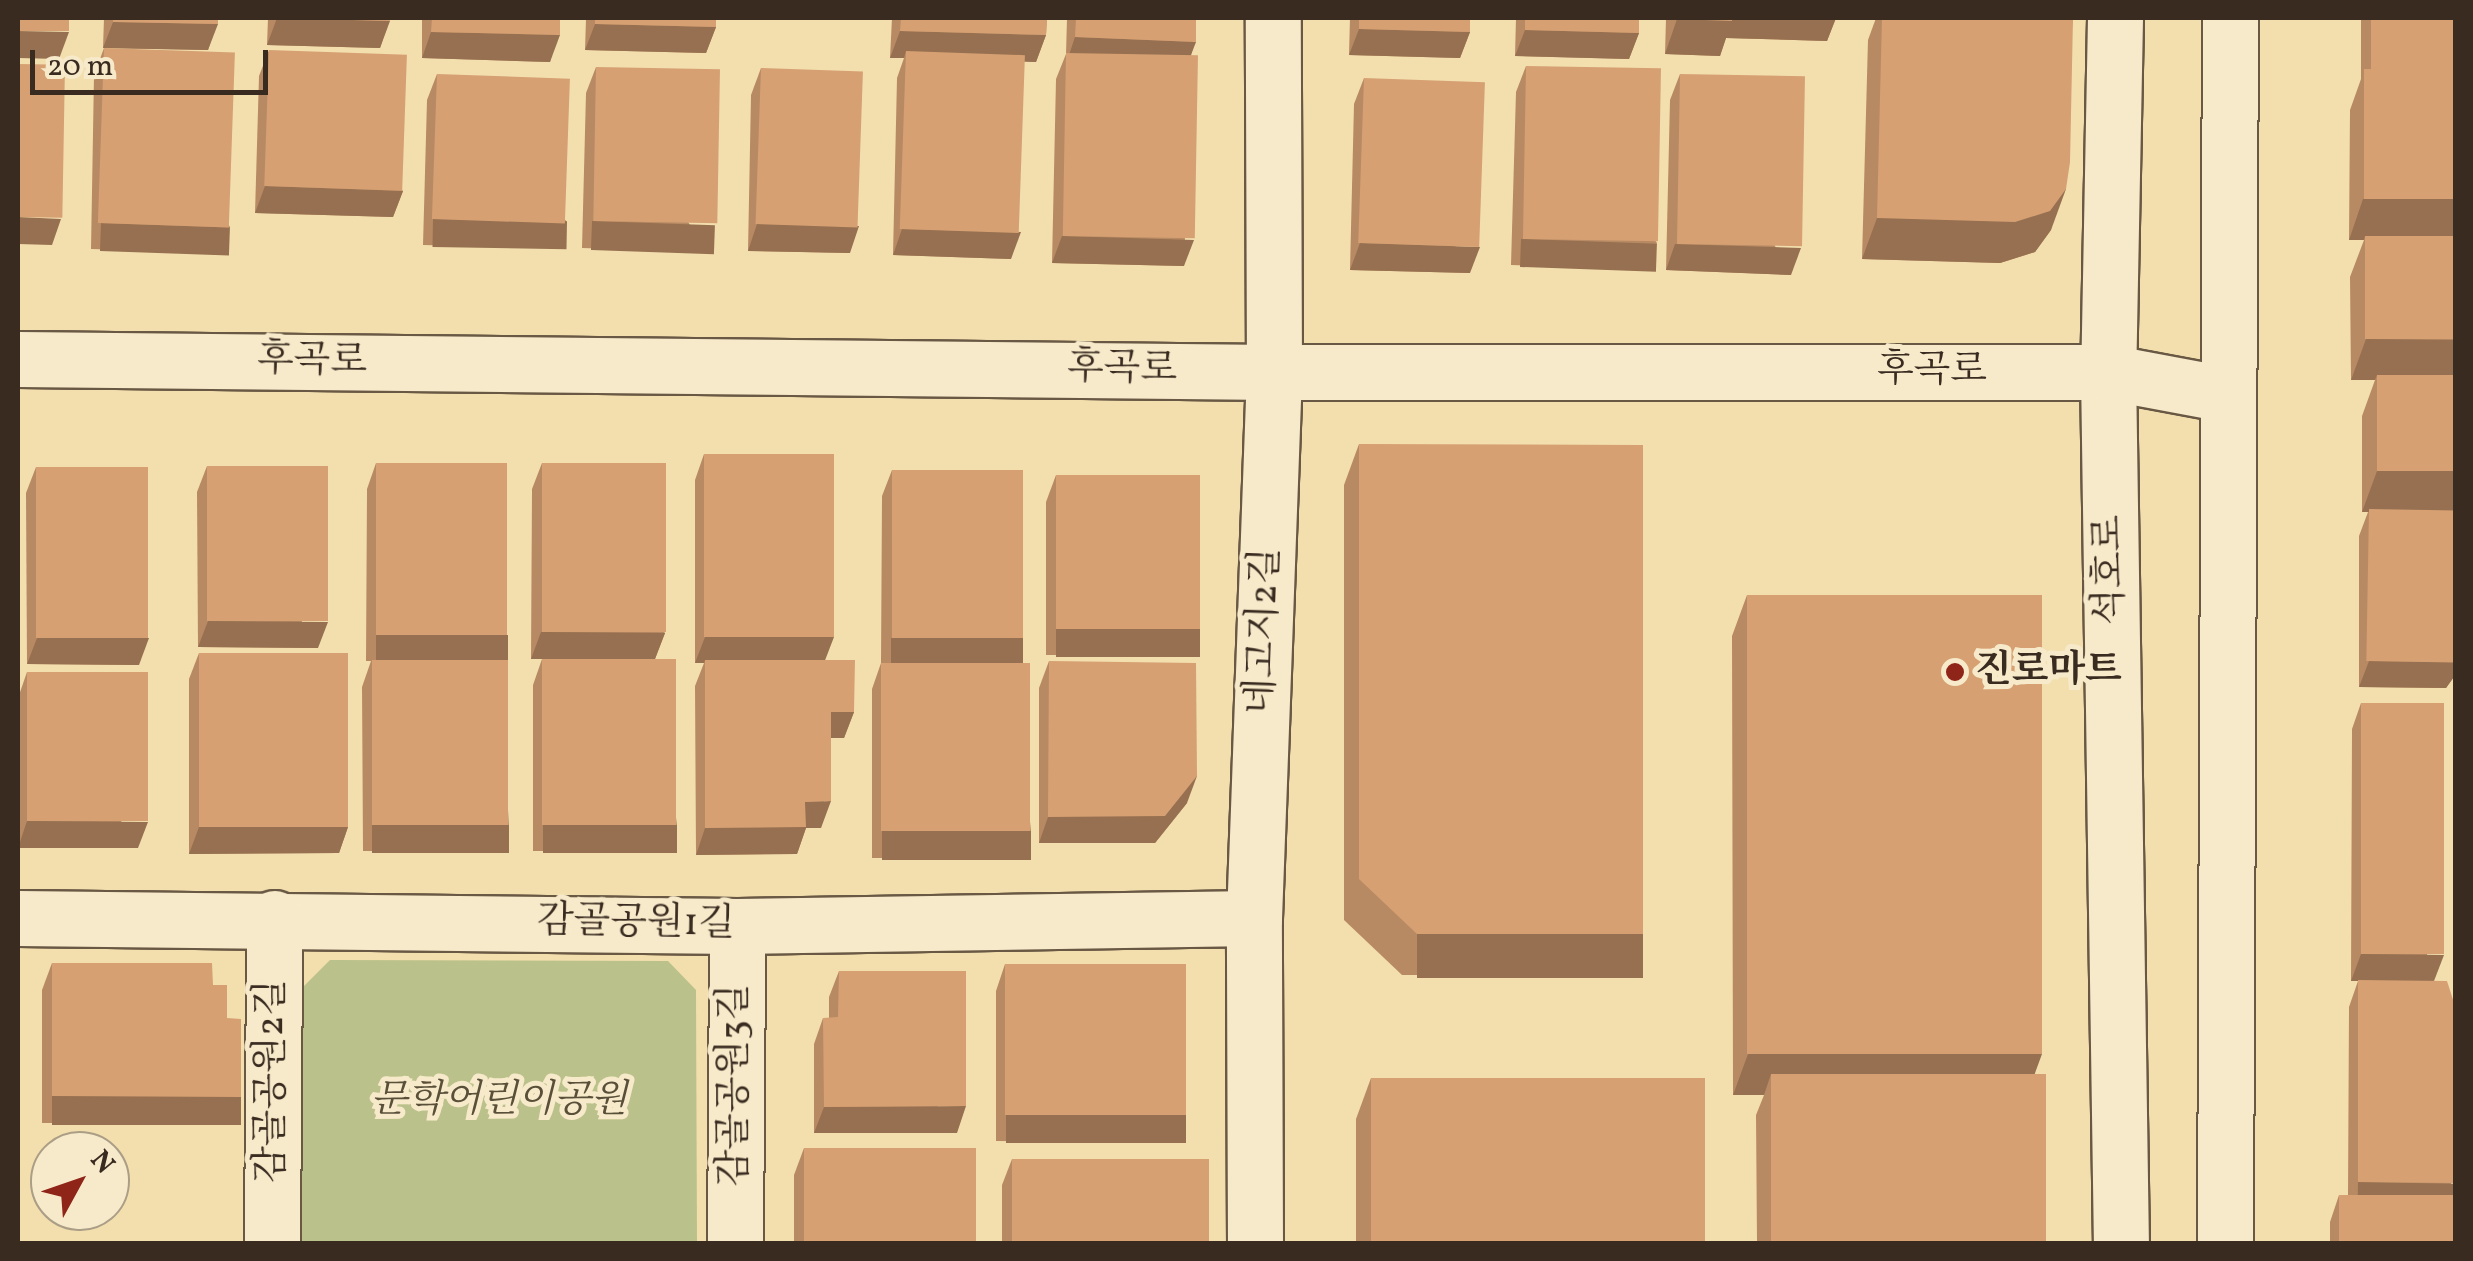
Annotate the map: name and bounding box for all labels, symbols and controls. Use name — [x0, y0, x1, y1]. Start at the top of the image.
scale bar — [35, 30, 272, 92]
text: 20 m — [47, 46, 113, 88]
street label: 후곡로 — [257, 338, 367, 386]
street label: 후곡로 — [1067, 346, 1177, 394]
street label: 후곡로 — [1877, 349, 1987, 395]
street label: 석호로 — [2087, 515, 2135, 625]
street label: 네고지2길 — [1239, 547, 1291, 715]
place label: 진로마트 — [1975, 649, 2122, 695]
marker: 진로마트 — [1944, 661, 1966, 683]
street label: 감골공원1길 — [536, 899, 736, 949]
street label: 감골공원2길 — [250, 979, 296, 1183]
street label: 감골공원3길 — [713, 983, 759, 1187]
park label: 문학어린이공원 — [371, 1079, 627, 1125]
north arrow — [30, 1131, 130, 1231]
text: N — [80, 1142, 123, 1183]

